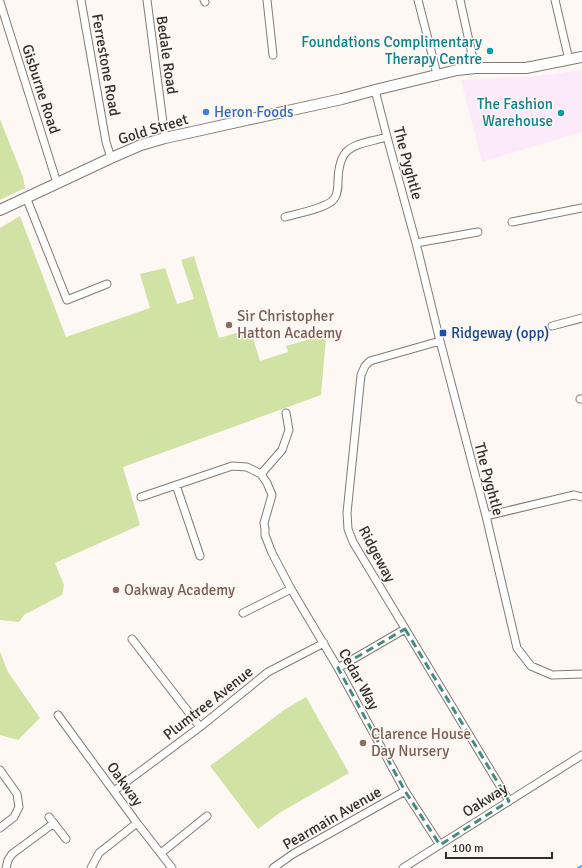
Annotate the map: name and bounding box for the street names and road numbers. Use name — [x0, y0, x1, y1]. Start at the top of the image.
street label: Ferrestone Road — [88, 12, 124, 118]
street label: Bedale Road — [153, 14, 181, 96]
street label: Gisburne Road — [18, 42, 64, 136]
street label: Gold Street — [116, 110, 190, 148]
street label: The Pyghtle — [390, 125, 426, 201]
street label: The Pyghtle — [471, 441, 507, 517]
street label: Ridgeway — [355, 523, 399, 585]
street label: Cedar Way — [335, 645, 383, 713]
street label: Plumtree Avenue — [160, 662, 256, 744]
street label: Oakway — [103, 759, 147, 809]
street label: Oakway — [459, 779, 511, 821]
street label: Pearmain Avenue — [280, 783, 384, 853]

